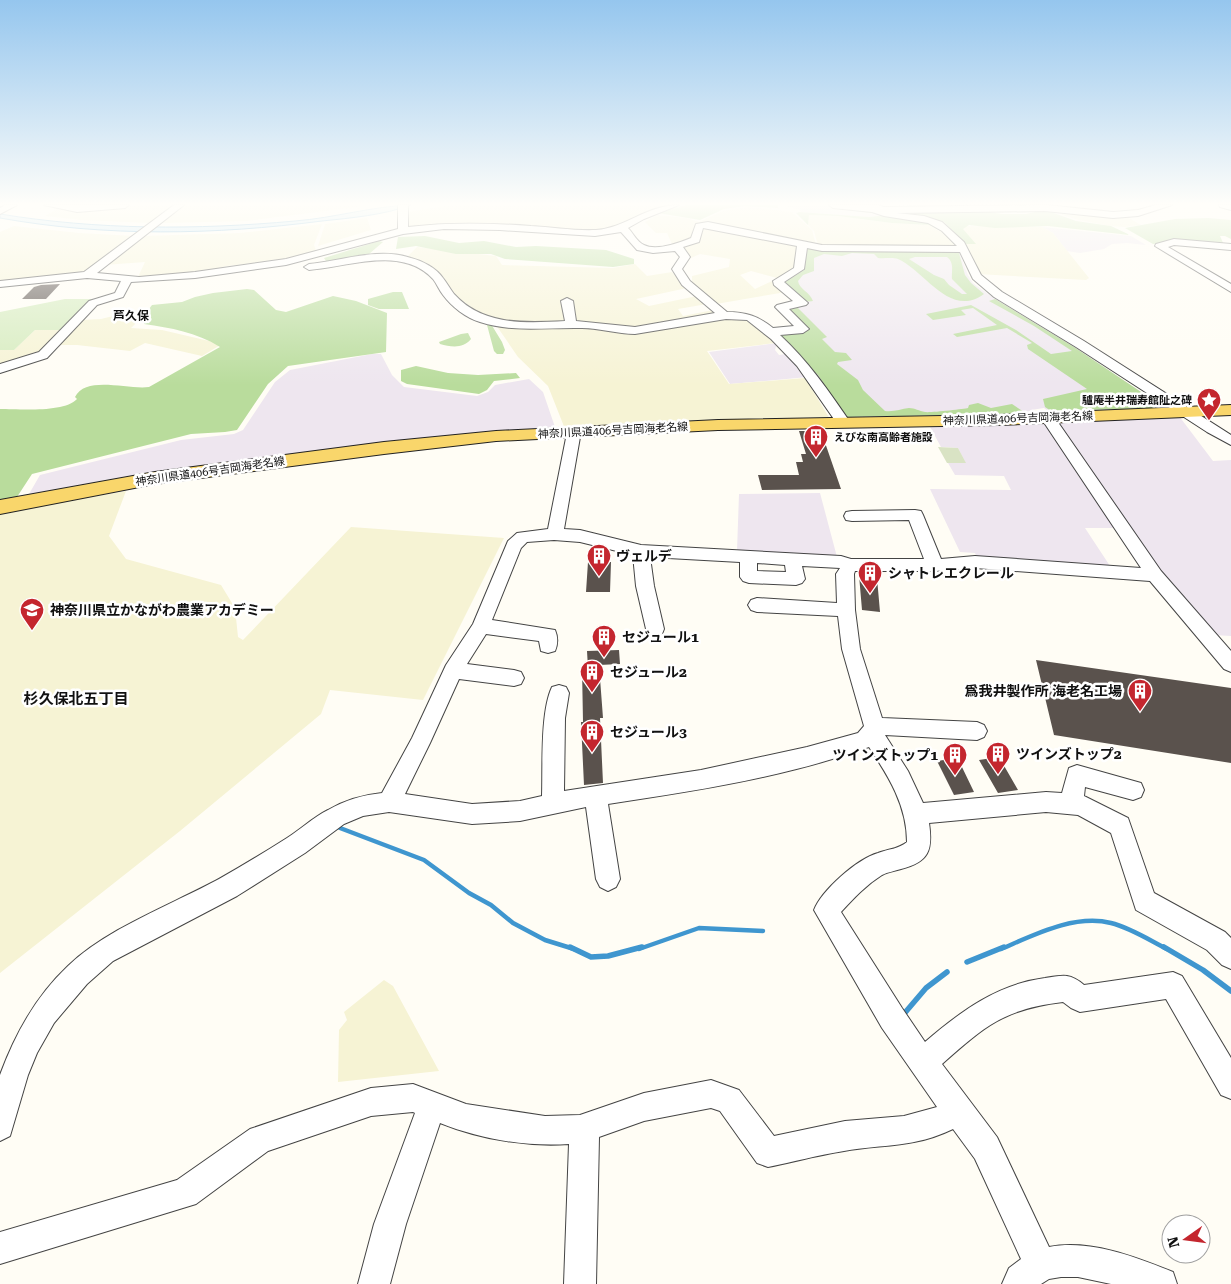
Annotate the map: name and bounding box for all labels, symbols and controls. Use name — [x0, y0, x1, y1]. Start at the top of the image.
district label: 芦久保 — [113, 309, 149, 323]
place icon: 驢庵半井瑞寿館阯之碑 — [1196, 387, 1222, 421]
place label: 驢庵半井瑞寿館阯之碑 — [1082, 394, 1192, 407]
street label: 神奈川県道406号吉岡海老名線 — [943, 409, 1093, 428]
street label: 神奈川県道406号吉岡海老名線 — [538, 420, 689, 441]
building icon: えびな南高齢者施設 — [803, 424, 829, 458]
place label: えびな南高齢者施設 — [834, 431, 933, 444]
street label: 神奈川県道406号吉岡海老名線 — [135, 455, 285, 488]
building icon: ヴェルデ — [586, 543, 612, 577]
place label: ヴェルデ — [616, 548, 672, 564]
building icon: シャトレエクレール — [857, 560, 883, 594]
place label: シャトレエクレール — [888, 565, 1014, 581]
school or university icon: 神奈川県立かながわ農業アカデミー — [19, 597, 45, 631]
place label: 神奈川県立かながわ農業アカデミー — [50, 602, 274, 618]
building icon: セジュール1 — [591, 624, 617, 658]
place label: セジュール1 — [622, 629, 699, 645]
building icon: セジュール2 — [579, 659, 605, 693]
place label: セジュール2 — [610, 664, 687, 680]
building icon: 爲我井製作所 海老名工場 — [1127, 678, 1153, 712]
place label: 爲我井製作所 海老名工場 — [964, 683, 1122, 699]
district label: 杉久保北五丁目 — [23, 690, 129, 708]
building icon: セジュール3 — [579, 719, 605, 753]
place label: セジュール3 — [610, 724, 687, 740]
building icon: ツインズトップ2 — [985, 741, 1011, 775]
building icon: ツインズトップ1 — [942, 742, 968, 776]
place label: ツインズトップ2 — [1016, 746, 1122, 762]
place label: ツインズトップ1 — [832, 747, 938, 763]
north arrow — [1161, 1214, 1211, 1264]
text: N — [1164, 1235, 1182, 1249]

